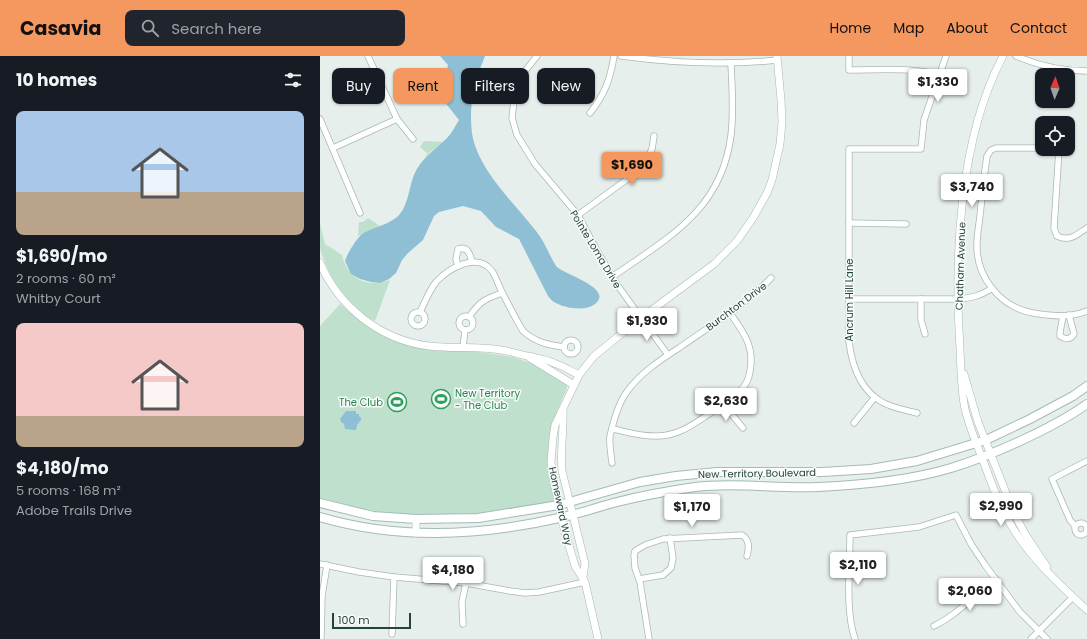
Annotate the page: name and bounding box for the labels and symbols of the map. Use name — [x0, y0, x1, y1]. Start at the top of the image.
north arrow — [1035, 68, 1075, 108]
pin: $1,330 — [905, 69, 971, 103]
pin: $1,690 — [599, 152, 665, 186]
pin: $3,740 — [939, 174, 1005, 208]
street label: Pointe Loma Drive — [566, 207, 625, 291]
street label: Chatham Avenue — [951, 222, 970, 310]
street label: Ancrum Hill Lane — [842, 259, 857, 341]
street label: Burchton Drive — [703, 278, 770, 334]
pin: $1,930 — [614, 308, 680, 342]
place label: New Territory - The Club — [455, 386, 520, 413]
sports icon: New Territory - The Club — [430, 388, 452, 410]
pin: $2,630 — [693, 388, 759, 422]
sports icon: The Club — [386, 391, 408, 413]
place label: The Club — [339, 395, 383, 410]
street label: Homeward Way — [545, 465, 576, 547]
street label: New Territory Boulevard — [698, 465, 816, 482]
pin: $2,990 — [968, 493, 1034, 527]
pin: $1,170 — [659, 494, 725, 528]
pin: $2,110 — [825, 552, 891, 586]
pin: $4,180 — [420, 557, 486, 591]
pin: $2,060 — [937, 578, 1003, 612]
scale bar — [332, 611, 411, 630]

